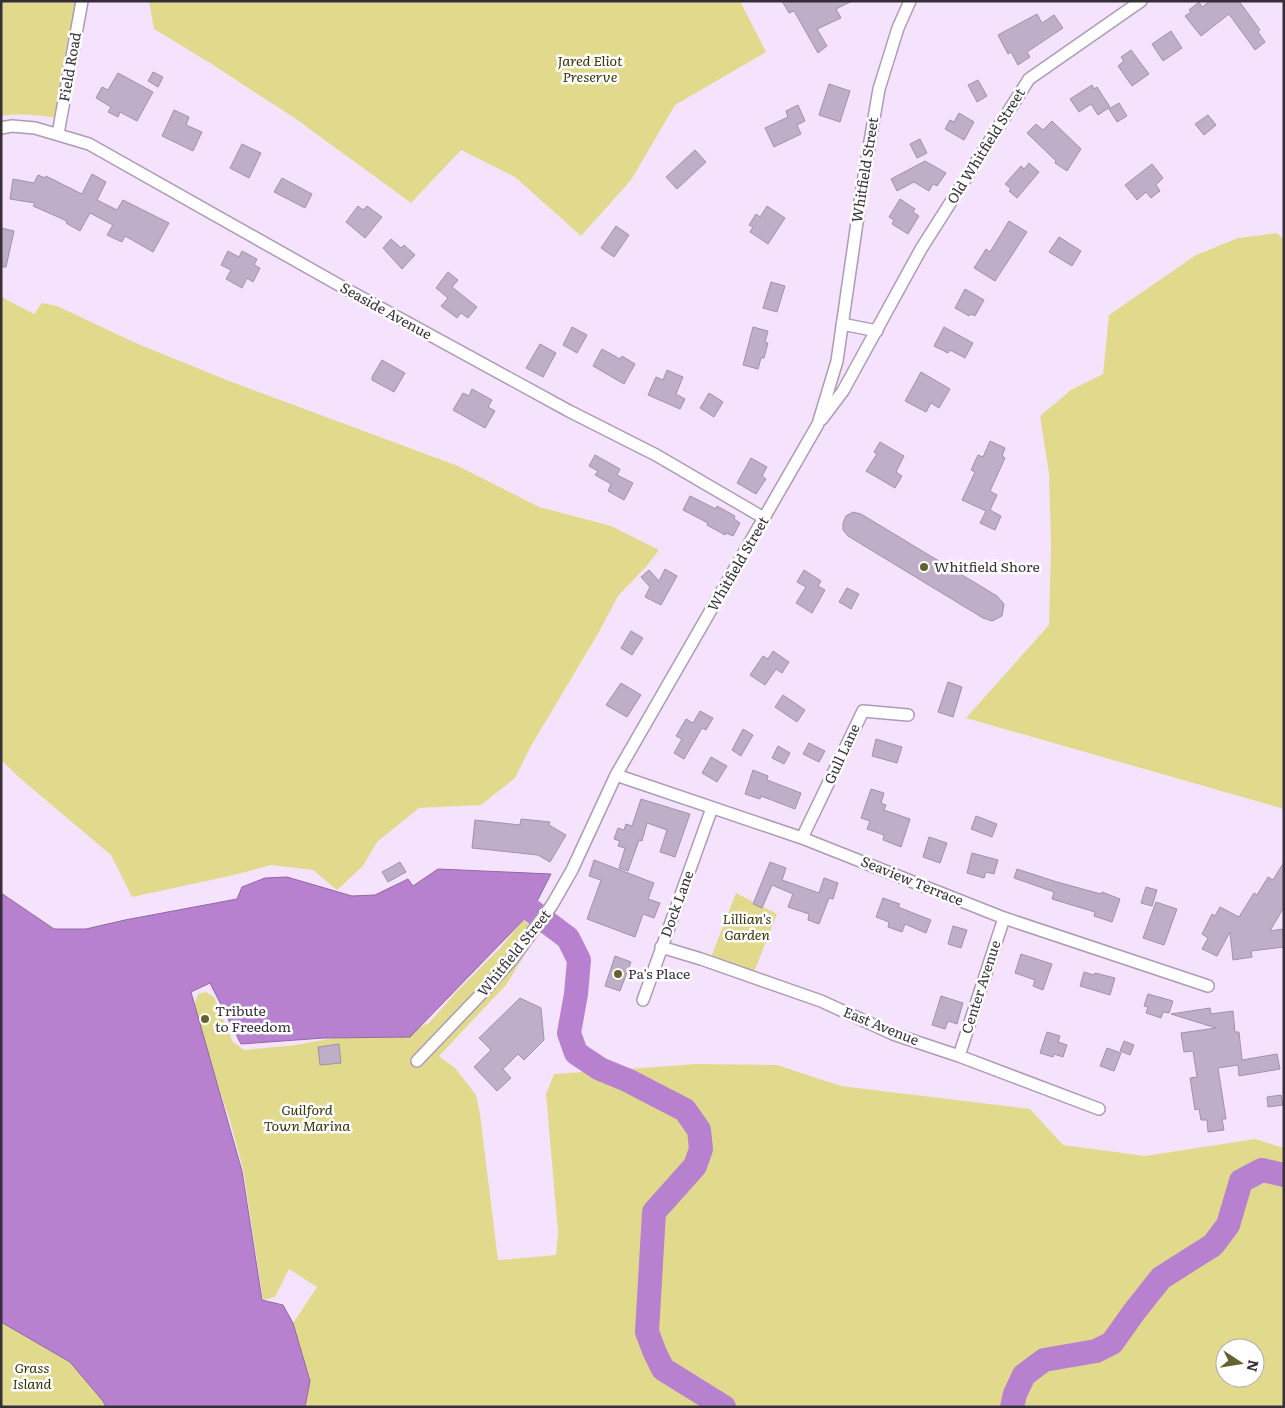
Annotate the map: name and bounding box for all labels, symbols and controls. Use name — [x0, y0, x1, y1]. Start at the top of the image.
street label: Field Road — [53, 30, 85, 103]
park label: Jared Eliot Preserve — [557, 50, 623, 86]
street label: Old Whitfield Street — [941, 84, 1029, 207]
street label: Whitfield Street — [846, 115, 882, 224]
street label: Seaside Avenue — [337, 277, 436, 344]
street label: Whitfield Street — [702, 512, 773, 615]
place label: Whitfield Shore — [934, 556, 1040, 576]
marker: Whitfield Shore — [918, 561, 930, 573]
street label: Gull Lane — [818, 720, 864, 787]
street label: Seaview Terrace — [858, 850, 967, 910]
street label: Dock Lane — [655, 867, 697, 940]
street label: Whitfield Street — [472, 904, 555, 1000]
park label: Lillian's Garden — [723, 908, 771, 944]
street label: Center Avenue — [956, 937, 1005, 1036]
place label: Pa's Place — [628, 963, 690, 983]
marker: Pa's Place — [612, 968, 624, 980]
place label: Tribute to Freedom — [215, 1000, 291, 1036]
street label: East Avenue — [840, 1001, 922, 1049]
marker: Tribute to Freedom — [199, 1013, 211, 1025]
park label: Guilford Town Marina — [264, 1099, 350, 1135]
north arrow — [1215, 1338, 1265, 1388]
park label: Grass Island — [12, 1357, 52, 1393]
text: N — [1243, 1358, 1265, 1374]

